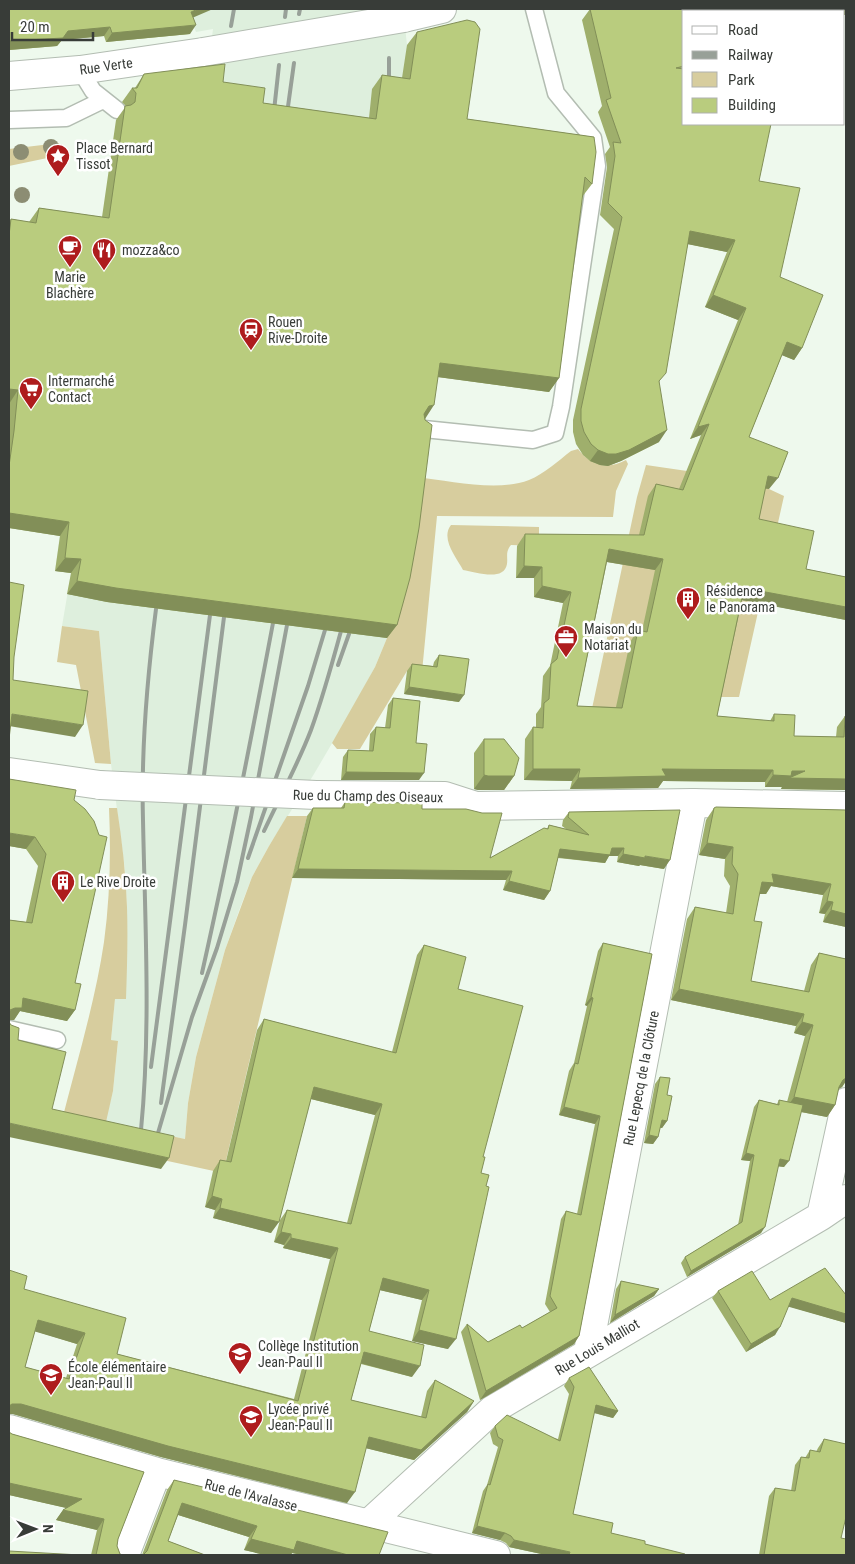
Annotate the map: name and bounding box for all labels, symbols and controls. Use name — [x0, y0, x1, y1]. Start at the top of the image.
scale bar — [12, 10, 94, 42]
legend — [682, 10, 845, 125]
text: 20 m — [20, 18, 50, 36]
text: Road — [728, 21, 758, 39]
text: Railway — [728, 46, 773, 64]
street label: Rue Verte — [78, 54, 134, 78]
text: Park — [728, 71, 755, 89]
text: Building — [728, 96, 776, 114]
place label: Place Bernard Tissot — [76, 140, 153, 172]
place icon: Place Bernard Tissot — [45, 143, 71, 177]
cafe icon: Marie Blachère — [57, 234, 83, 268]
restaurant icon: mozza&co — [91, 237, 117, 271]
place label: mozza&co — [122, 242, 180, 258]
place label: Marie Blachère — [46, 269, 94, 301]
place label: Rouen Rive-Droite — [268, 314, 328, 346]
station icon: Rouen Rive-Droite — [238, 317, 264, 351]
place label: Intermarché Contact — [48, 373, 115, 405]
supermarket icon: Intermarché Contact — [18, 376, 44, 410]
place label: Résidence le Panorama — [706, 583, 775, 615]
building icon: Résidence le Panorama — [675, 586, 701, 620]
place label: Maison du Notariat — [584, 621, 642, 653]
office icon: Maison du Notariat — [553, 624, 579, 658]
street label: Rue du Champ des Oiseaux — [293, 787, 443, 805]
building icon: Le Rive Droite — [50, 869, 76, 903]
place label: Le Rive Droite — [80, 874, 156, 890]
street label: Rue Lepecq de la Clôture — [620, 1009, 662, 1147]
street label: Rue Louis Malliot — [552, 1316, 642, 1378]
place label: Collège Institution Jean-Paul II — [258, 1338, 359, 1370]
school or university icon: Collège Institution Jean-Paul II — [227, 1341, 253, 1375]
place label: École élémentaire Jean-Paul II — [68, 1358, 167, 1391]
school or university icon: École élémentaire Jean-Paul II — [38, 1362, 64, 1396]
place label: Lycée privé Jean-Paul II — [268, 1401, 333, 1433]
school or university icon: Lycée privé Jean-Paul II — [238, 1404, 264, 1438]
street label: Rue de l'Avalasse — [203, 1476, 300, 1514]
north arrow — [10, 1504, 60, 1554]
text: N — [40, 1524, 56, 1533]

